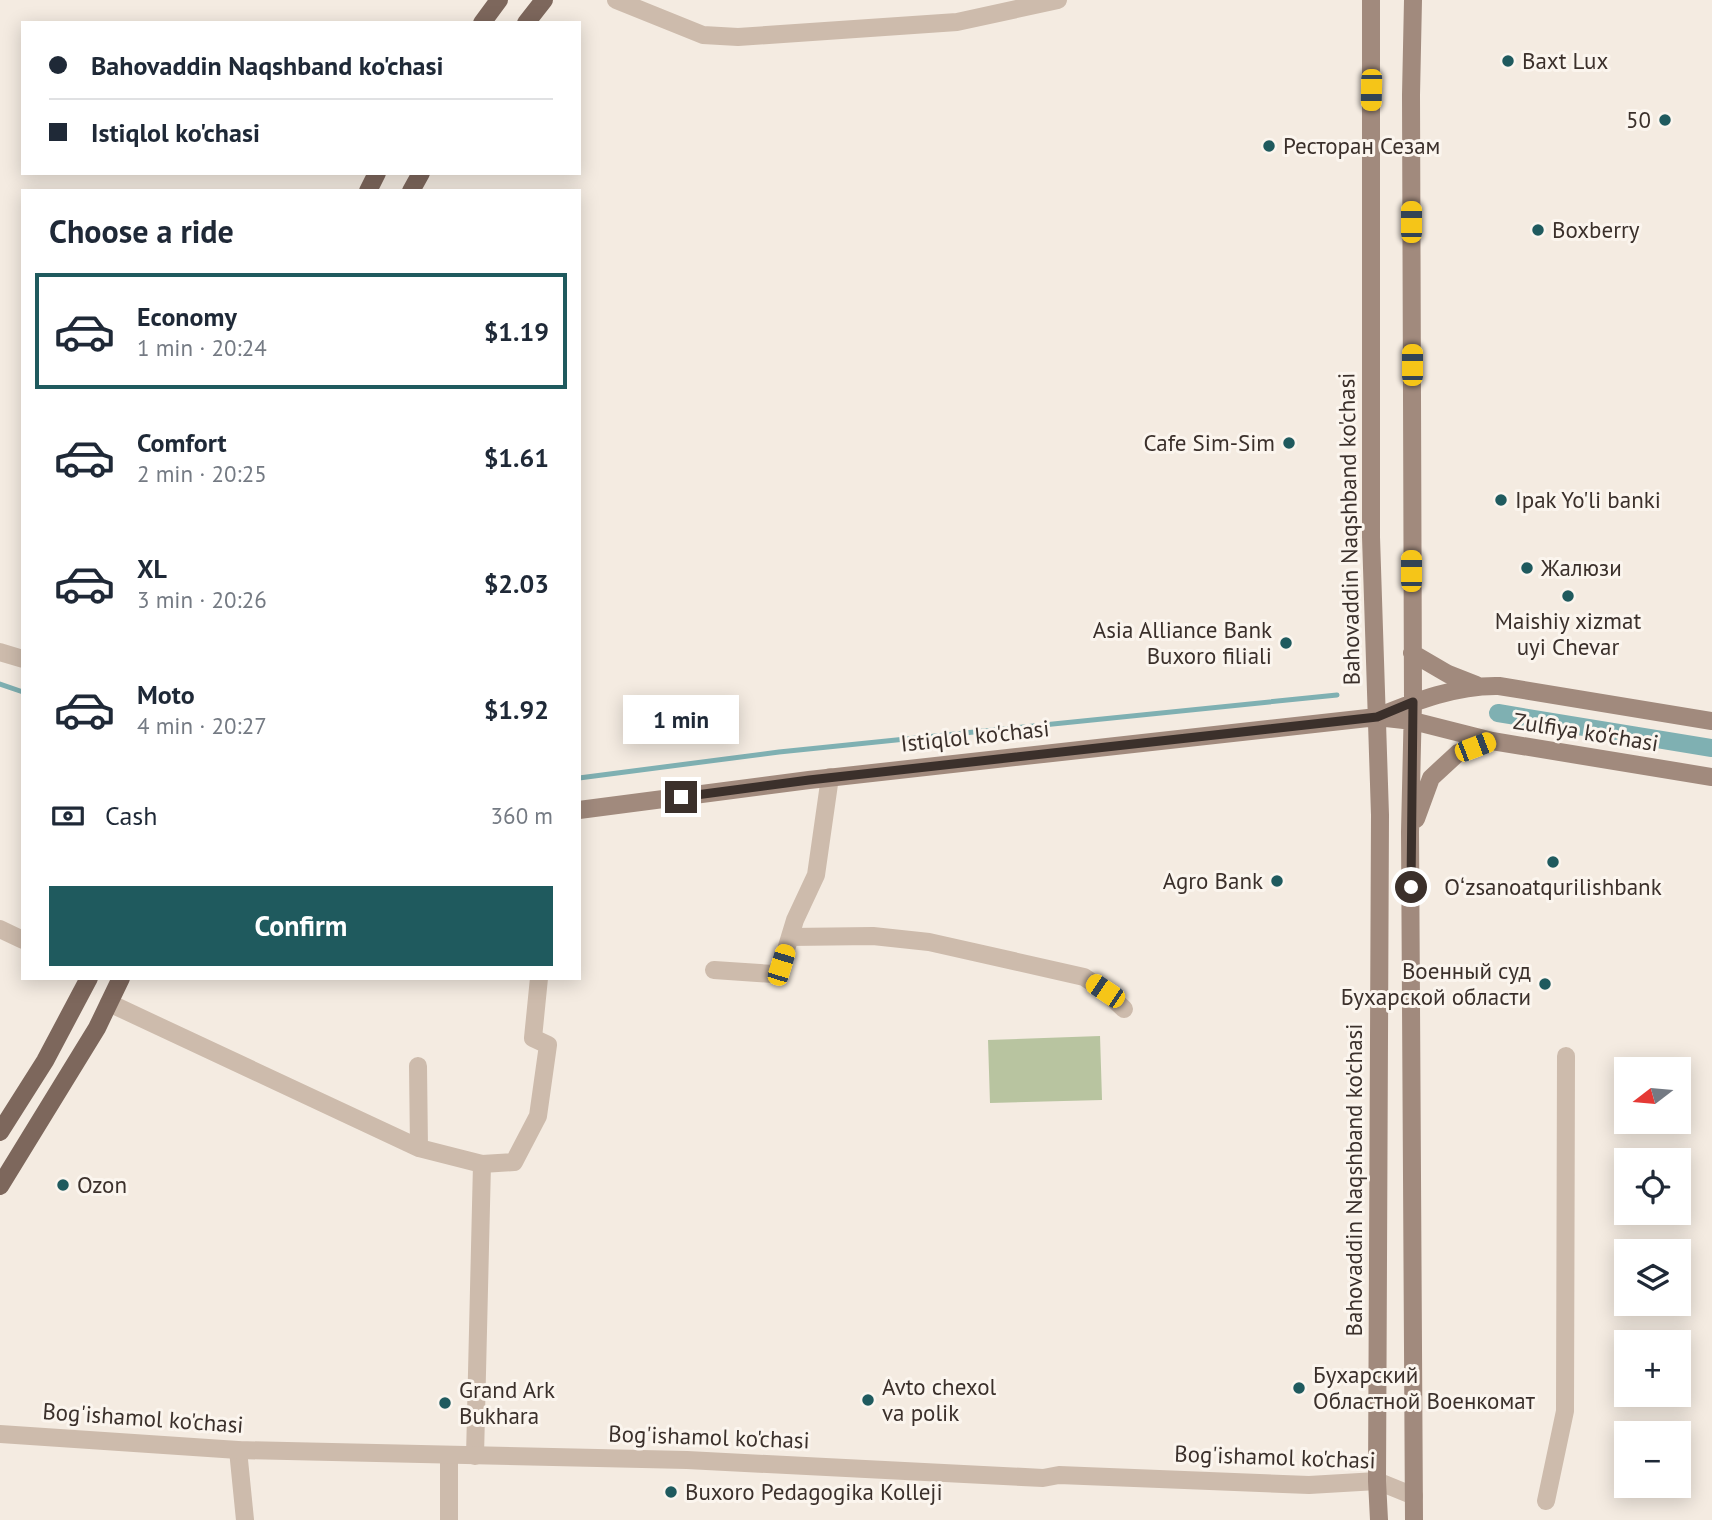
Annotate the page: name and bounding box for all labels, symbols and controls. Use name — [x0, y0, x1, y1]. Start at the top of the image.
place label: Baxt Lux — [1522, 46, 1608, 75]
text: Bahovaddin Naqshband ko'chasi — [91, 49, 443, 82]
marker: Baxt Lux — [1500, 53, 1516, 69]
car — [1361, 69, 1382, 111]
place label: 50 — [1626, 105, 1651, 134]
marker: 50 — [1657, 112, 1673, 128]
text: Istiqlol ko'chasi — [91, 116, 260, 149]
place label: Ресторан Сезам — [1283, 131, 1440, 160]
marker: Ресторан Сезам — [1261, 138, 1277, 154]
car — [1401, 201, 1422, 243]
text: Choose a ride — [49, 210, 234, 252]
place label: Boxberry — [1552, 215, 1640, 244]
marker: Boxberry — [1530, 222, 1546, 238]
icon: car — [53, 300, 116, 363]
text: Economy — [137, 300, 237, 333]
text: $1.19 — [484, 315, 549, 348]
text: 1 min · 20:24 — [137, 333, 267, 362]
car — [1402, 344, 1423, 386]
street label: Bahovaddin Naqshband ko'chasi — [1331, 372, 1366, 686]
icon: car — [53, 426, 116, 489]
text: Comfort — [137, 426, 227, 459]
place label: Cafe Sim-Sim — [1144, 428, 1275, 457]
marker: Cafe Sim-Sim — [1281, 435, 1297, 451]
text: $1.61 — [484, 441, 549, 474]
text: 2 min · 20:25 — [137, 459, 267, 488]
place label: Ipak Yo'li banki — [1515, 485, 1661, 514]
marker: Ipak Yo'li banki — [1493, 492, 1509, 508]
car — [1401, 550, 1422, 592]
icon: car — [53, 552, 116, 615]
text: XL — [137, 552, 167, 585]
place label: Жалюзи — [1540, 553, 1622, 582]
marker: Жалюзи — [1519, 560, 1535, 576]
text: $2.03 — [484, 567, 549, 600]
text: 3 min · 20:26 — [137, 585, 267, 614]
marker: Maishiy xizmat uyi Chevar — [1560, 588, 1576, 604]
place label: Maishiy xizmat uyi Chevar — [1495, 606, 1641, 661]
place label: Asia Alliance Bank Buxoro filiali — [1093, 615, 1272, 670]
marker: Asia Alliance Bank Buxoro filiali — [1278, 635, 1294, 651]
icon: car — [53, 678, 116, 741]
text: Moto — [137, 678, 195, 711]
text: $1.92 — [484, 693, 549, 726]
callout: 1 min — [623, 696, 739, 744]
text: 1 min — [653, 705, 709, 734]
street label: Zulfiya ko'chasi — [1511, 706, 1661, 757]
text: 4 min · 20:27 — [137, 711, 267, 740]
street label: Istiqlol ko'chasi — [899, 713, 1051, 758]
car — [1452, 730, 1499, 764]
route end — [665, 781, 697, 813]
icon: cash — [49, 797, 87, 835]
text: Cash — [105, 799, 157, 832]
text: 360 m — [491, 801, 553, 830]
marker: Oʻzsanoatqurilishbank — [1545, 854, 1561, 870]
place label: Agro Bank — [1163, 866, 1263, 895]
route start — [1395, 871, 1427, 903]
place label: Oʻzsanoatqurilishbank — [1444, 872, 1662, 901]
marker: Agro Bank — [1269, 873, 1285, 889]
button: Confirm — [49, 886, 553, 966]
car — [765, 942, 798, 988]
place label: Военный суд Бухарской области — [1341, 956, 1531, 1011]
car — [1082, 971, 1129, 1011]
marker: Военный суд Бухарской области — [1537, 976, 1553, 992]
street label: Bahovaddin Naqshband ko'chasi — [1339, 1024, 1368, 1336]
north arrow — [1614, 1057, 1690, 1134]
map controls — [1614, 1057, 1691, 1498]
button: locate — [1614, 1148, 1691, 1225]
place label: Ozon — [77, 1170, 127, 1199]
marker: Ozon — [55, 1177, 71, 1193]
button: layers — [1614, 1239, 1691, 1316]
button: + — [1614, 1330, 1691, 1407]
place label: Бухарский Областной Военкомат — [1313, 1360, 1536, 1415]
place label: Avto chexol va polik — [882, 1372, 996, 1427]
place label: Grand Ark Bukhara — [459, 1375, 555, 1430]
marker: Бухарский Областной Военкомат — [1291, 1380, 1307, 1396]
marker: Avto chexol va polik — [860, 1392, 876, 1408]
marker: Grand Ark Bukhara — [437, 1395, 453, 1411]
street label: Bog'ishamol ko'chasi — [41, 1396, 245, 1439]
street label: Bog'ishamol ko'chasi — [608, 1418, 810, 1455]
button: − — [1614, 1421, 1691, 1498]
street label: Bog'ishamol ko'chasi — [1174, 1438, 1376, 1475]
place label: Buxoro Pedagogika Kolleji — [685, 1477, 943, 1506]
marker: Buxoro Pedagogika Kolleji — [663, 1484, 679, 1500]

